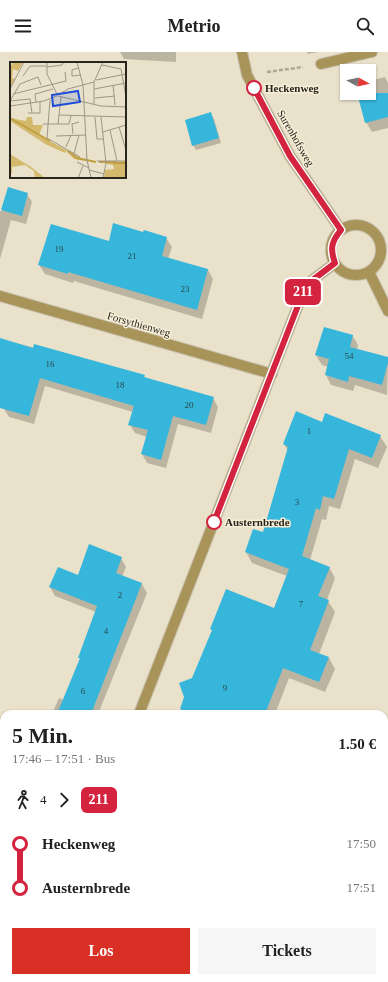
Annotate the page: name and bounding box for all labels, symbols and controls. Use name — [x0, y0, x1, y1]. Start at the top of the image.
icon: menu — [12, 15, 34, 37]
icon: search — [354, 15, 376, 37]
text: Metrio — [168, 16, 220, 36]
inset map — [10, 62, 126, 178]
north arrow — [340, 64, 376, 100]
map controls — [340, 64, 376, 100]
marker: Heckenweg — [246, 80, 262, 96]
place label: Heckenweg — [265, 82, 319, 94]
street label: Surenhofsweg — [275, 108, 317, 169]
house number: 19 — [55, 244, 64, 254]
house number: 21 — [128, 251, 137, 261]
line badge: 211 — [280, 279, 326, 305]
house number: 23 — [181, 284, 190, 294]
text: 211 — [293, 284, 313, 299]
street label: Forsythienweg — [106, 309, 173, 339]
house number: 54 — [345, 351, 354, 361]
house number: 16 — [46, 359, 55, 369]
house number: 18 — [116, 380, 125, 390]
house number: 20 — [185, 400, 194, 410]
house number: 1 — [307, 426, 311, 436]
house number: 3 — [295, 497, 300, 507]
marker: Austernbrede — [206, 514, 222, 530]
place label: Austernbrede — [225, 516, 290, 528]
house number: 2 — [118, 590, 122, 600]
house number: 7 — [299, 599, 304, 609]
house number: 4 — [104, 626, 109, 636]
house number: 9 — [223, 683, 228, 693]
house number: 6 — [81, 686, 86, 696]
text: 5 Min. — [12, 723, 73, 748]
text: 1.50 € — [339, 736, 376, 752]
text: 17:46 – 17:51 · Bus — [12, 751, 115, 766]
icon: walk — [12, 789, 34, 811]
icon: forward — [53, 789, 75, 811]
text: 4 — [40, 792, 47, 807]
text: 211 — [89, 792, 109, 807]
text: Heckenweg — [42, 836, 115, 852]
text: 17:50 — [346, 836, 376, 851]
text: Austernbrede — [42, 880, 130, 896]
text: 17:51 — [346, 880, 376, 895]
button: Los — [12, 928, 190, 974]
button: Tickets — [198, 928, 376, 974]

